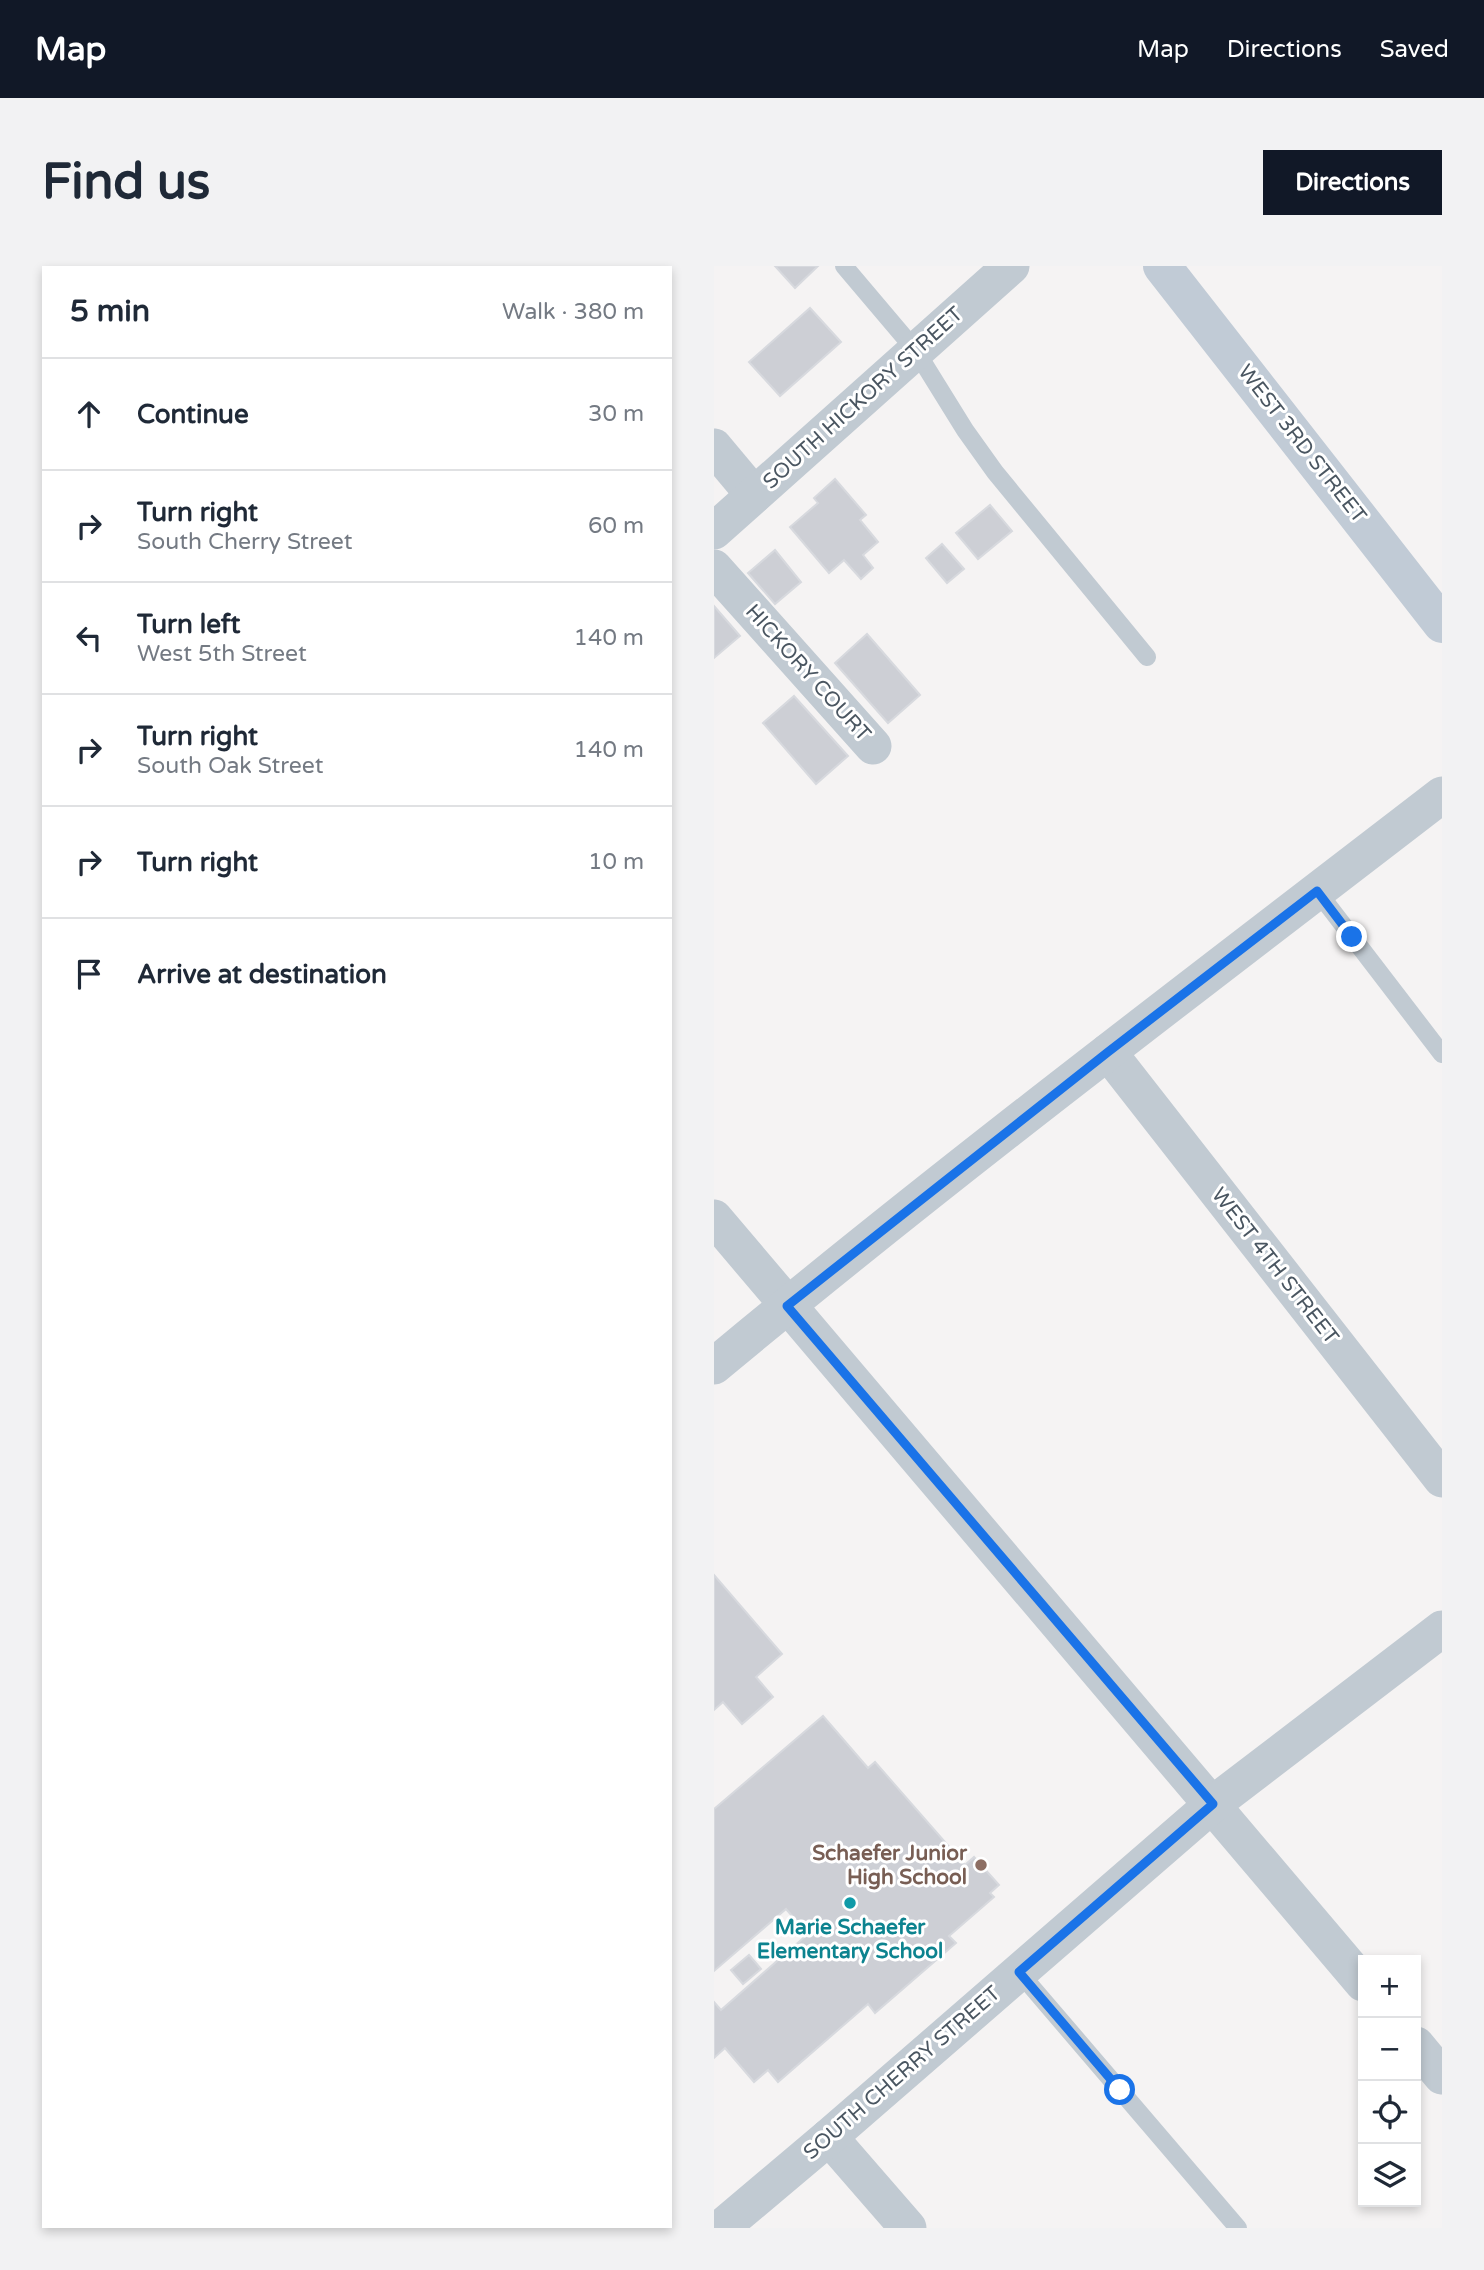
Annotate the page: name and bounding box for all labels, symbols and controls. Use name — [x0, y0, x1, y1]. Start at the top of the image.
text: Map — [35, 30, 106, 69]
text: Map — [1137, 35, 1189, 64]
text: Directions — [1227, 35, 1342, 64]
text: Saved — [1380, 35, 1449, 64]
button: Directions — [1263, 150, 1442, 215]
text: Find us — [42, 153, 210, 212]
text: 5 min — [70, 293, 150, 330]
text: Walk · 380 m — [502, 298, 644, 326]
street label: SOUTH HICKORY STREET — [758, 302, 968, 494]
street label: WEST 3RD STREET — [1232, 360, 1372, 528]
icon: ahead — [70, 395, 108, 433]
text: Continue — [137, 399, 249, 430]
text: 30 m — [588, 400, 644, 428]
text: Turn right — [137, 497, 258, 528]
icon: right — [70, 507, 108, 545]
text: 60 m — [588, 512, 644, 540]
text: South Cherry Street — [137, 528, 353, 556]
street label: HICKORY COURT — [740, 599, 876, 747]
text: Turn left — [137, 609, 240, 640]
icon: left — [70, 619, 108, 657]
text: 140 m — [574, 624, 644, 652]
text: West 5th Street — [137, 640, 307, 668]
text: Turn right — [137, 721, 258, 752]
icon: right — [70, 731, 108, 769]
text: 140 m — [574, 736, 644, 764]
text: South Oak Street — [137, 752, 324, 780]
icon: right — [70, 843, 108, 881]
text: Turn right — [137, 847, 258, 878]
text: 10 m — [588, 848, 644, 876]
route end — [1336, 921, 1367, 952]
icon: arrive — [70, 955, 108, 993]
text: Arrive at destination — [137, 959, 387, 990]
street label: WEST 4TH STREET — [1206, 1183, 1344, 1349]
place label: Schaefer Junior High School — [812, 1841, 968, 1890]
marker: Schaefer Junior High School — [973, 1857, 989, 1873]
marker: Marie Schaefer Elementary School — [842, 1895, 858, 1911]
place label: Marie Schaefer Elementary School — [757, 1915, 943, 1964]
map controls — [1358, 1955, 1421, 2207]
button: + — [1358, 1955, 1421, 2018]
street label: SOUTH CHERRY STREET — [799, 1981, 1006, 2165]
button: − — [1358, 2018, 1421, 2081]
route start — [1104, 2074, 1135, 2105]
button: locate — [1358, 2081, 1421, 2144]
button: layers — [1358, 2144, 1421, 2207]

